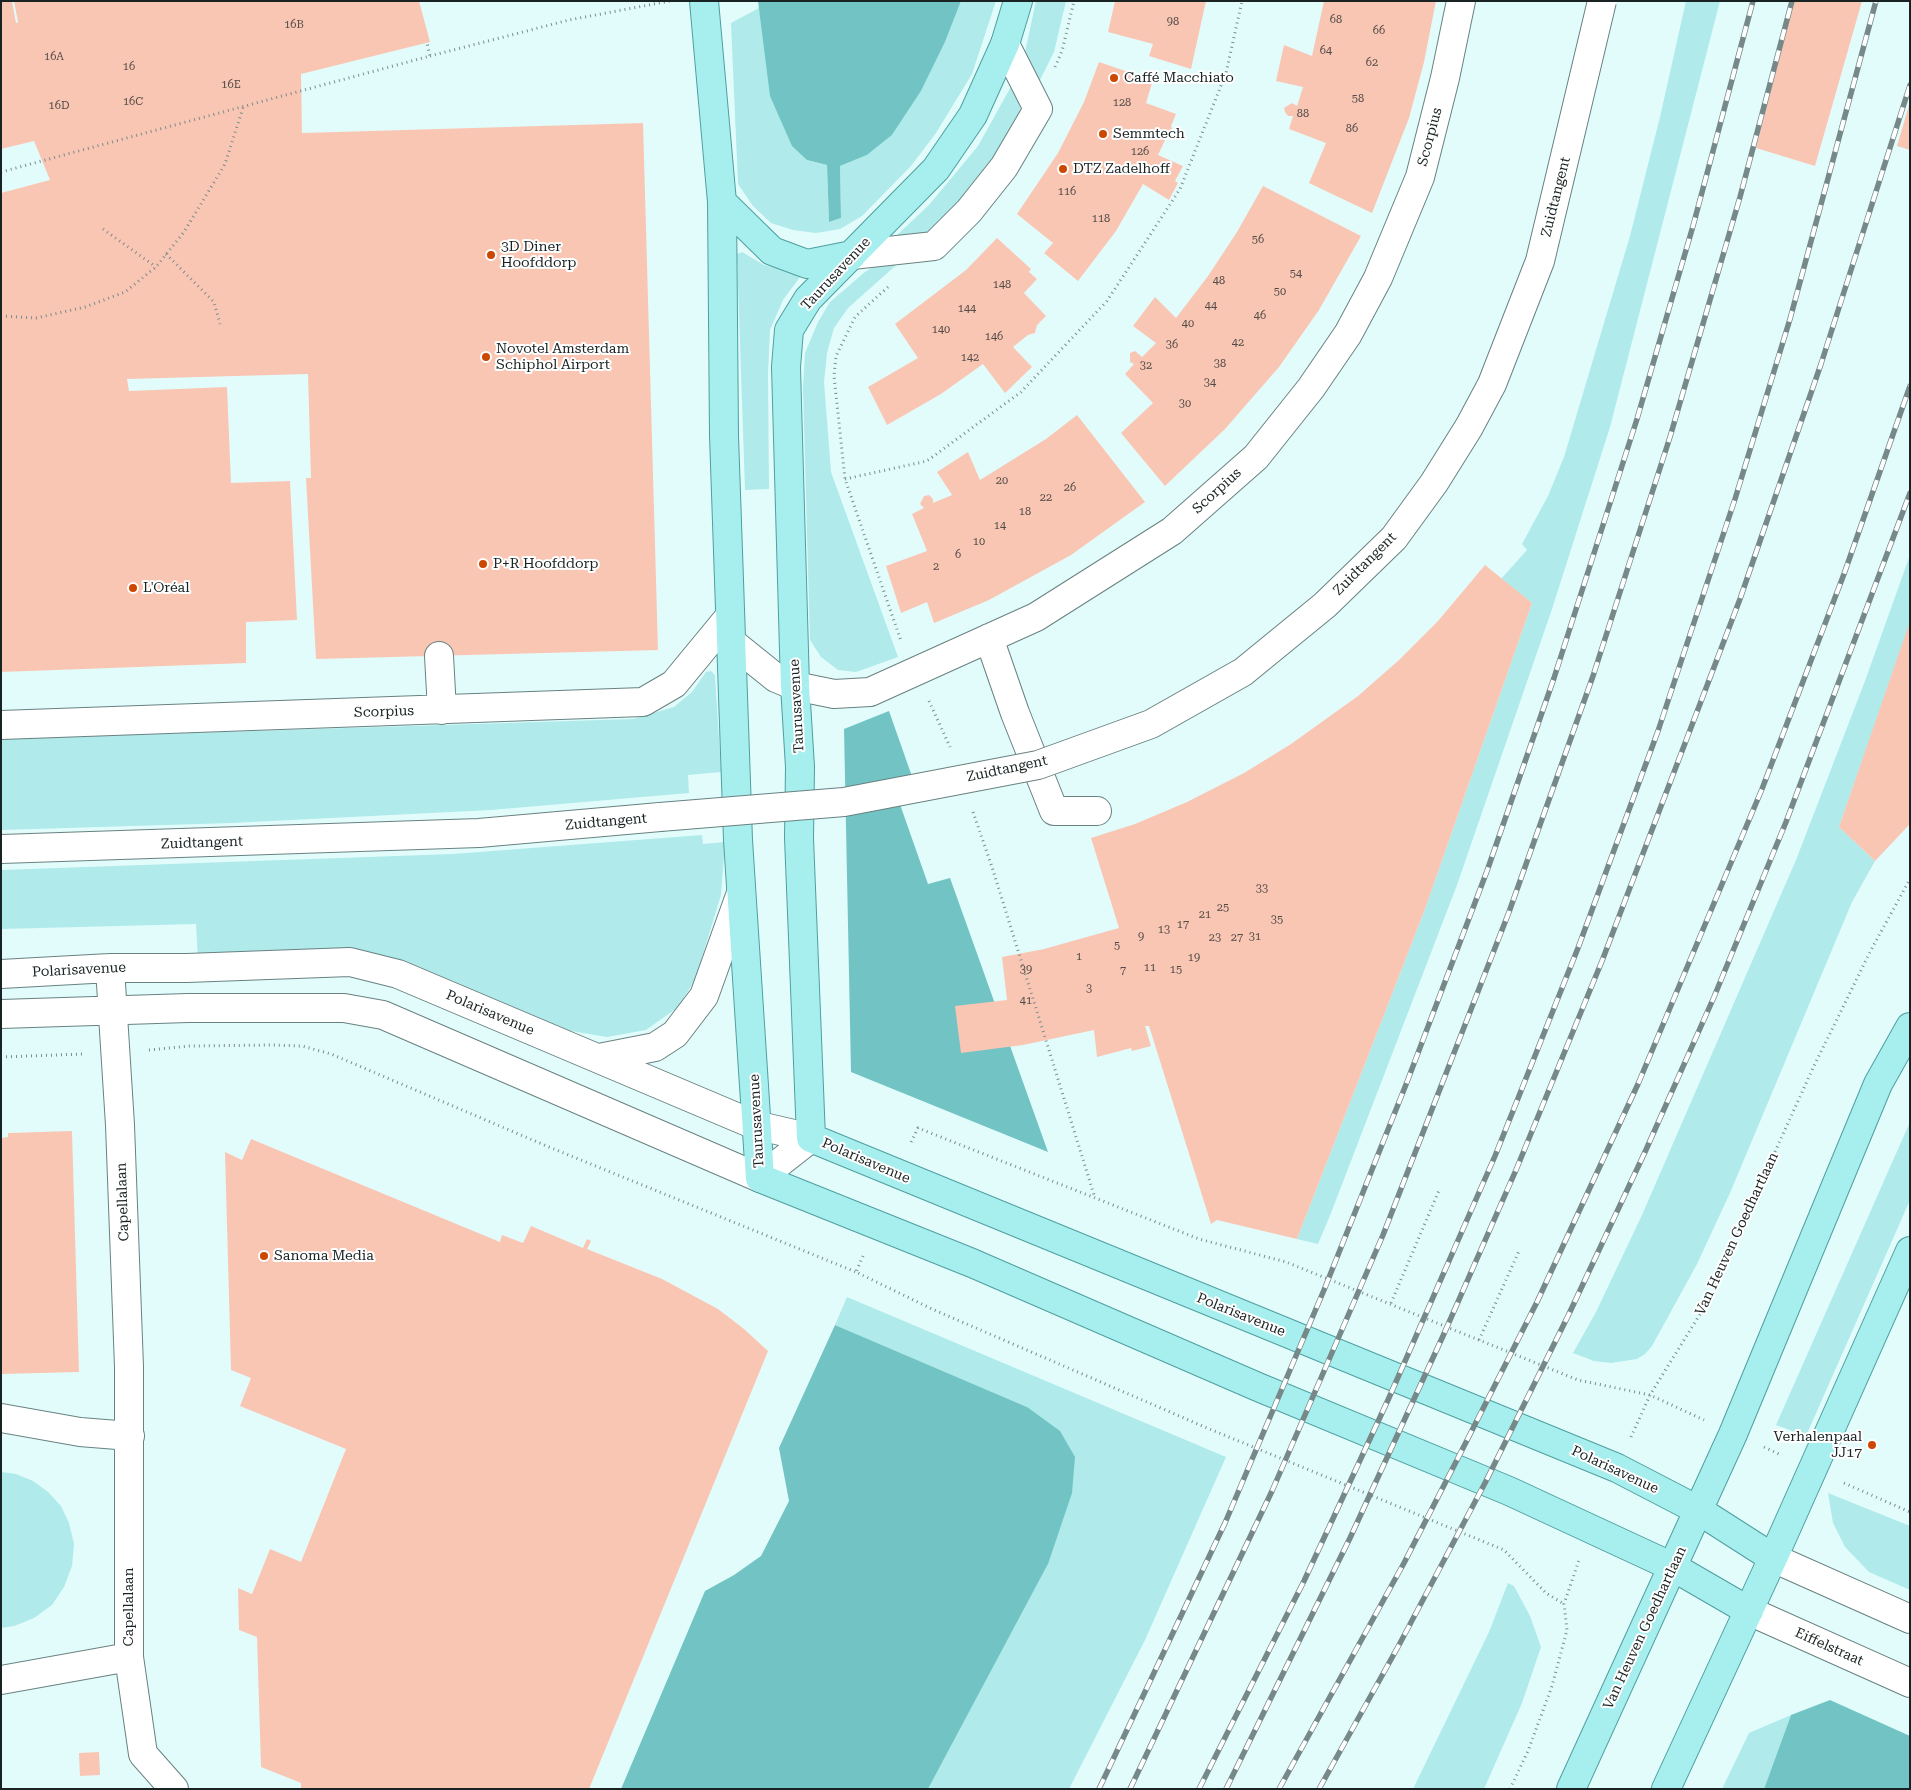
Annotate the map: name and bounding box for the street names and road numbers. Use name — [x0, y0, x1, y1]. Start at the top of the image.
street label: Scorpius — [1414, 106, 1446, 168]
street label: Zuidtangent — [1538, 155, 1574, 239]
street label: Taurusavenue — [798, 234, 874, 314]
street label: Scorpius — [1189, 465, 1245, 517]
street label: Zuidtangent — [1330, 529, 1400, 599]
street label: Taurusavenue — [786, 659, 808, 753]
street label: Scorpius — [354, 703, 414, 721]
street label: Zuidtangent — [965, 752, 1049, 786]
street label: Zuidtangent — [564, 810, 648, 834]
street label: Zuidtangent — [161, 833, 243, 853]
street label: Polarisavenue — [32, 959, 126, 981]
street label: Polarisavenue — [443, 987, 537, 1039]
street label: Taurusavenue — [746, 1074, 768, 1168]
street label: Polarisavenue — [819, 1135, 913, 1187]
street label: Van Heuven Goedhartlaan — [1692, 1150, 1782, 1318]
street label: Capellalaan — [113, 1162, 133, 1242]
street label: Polarisavenue — [1194, 1290, 1288, 1340]
street label: Polarisavenue — [1569, 1442, 1661, 1498]
street label: Van Heuven Goedhartlaan — [1600, 1544, 1690, 1712]
street label: Capellalaan — [121, 1568, 137, 1646]
street label: Eiffelstraat — [1792, 1624, 1866, 1670]

